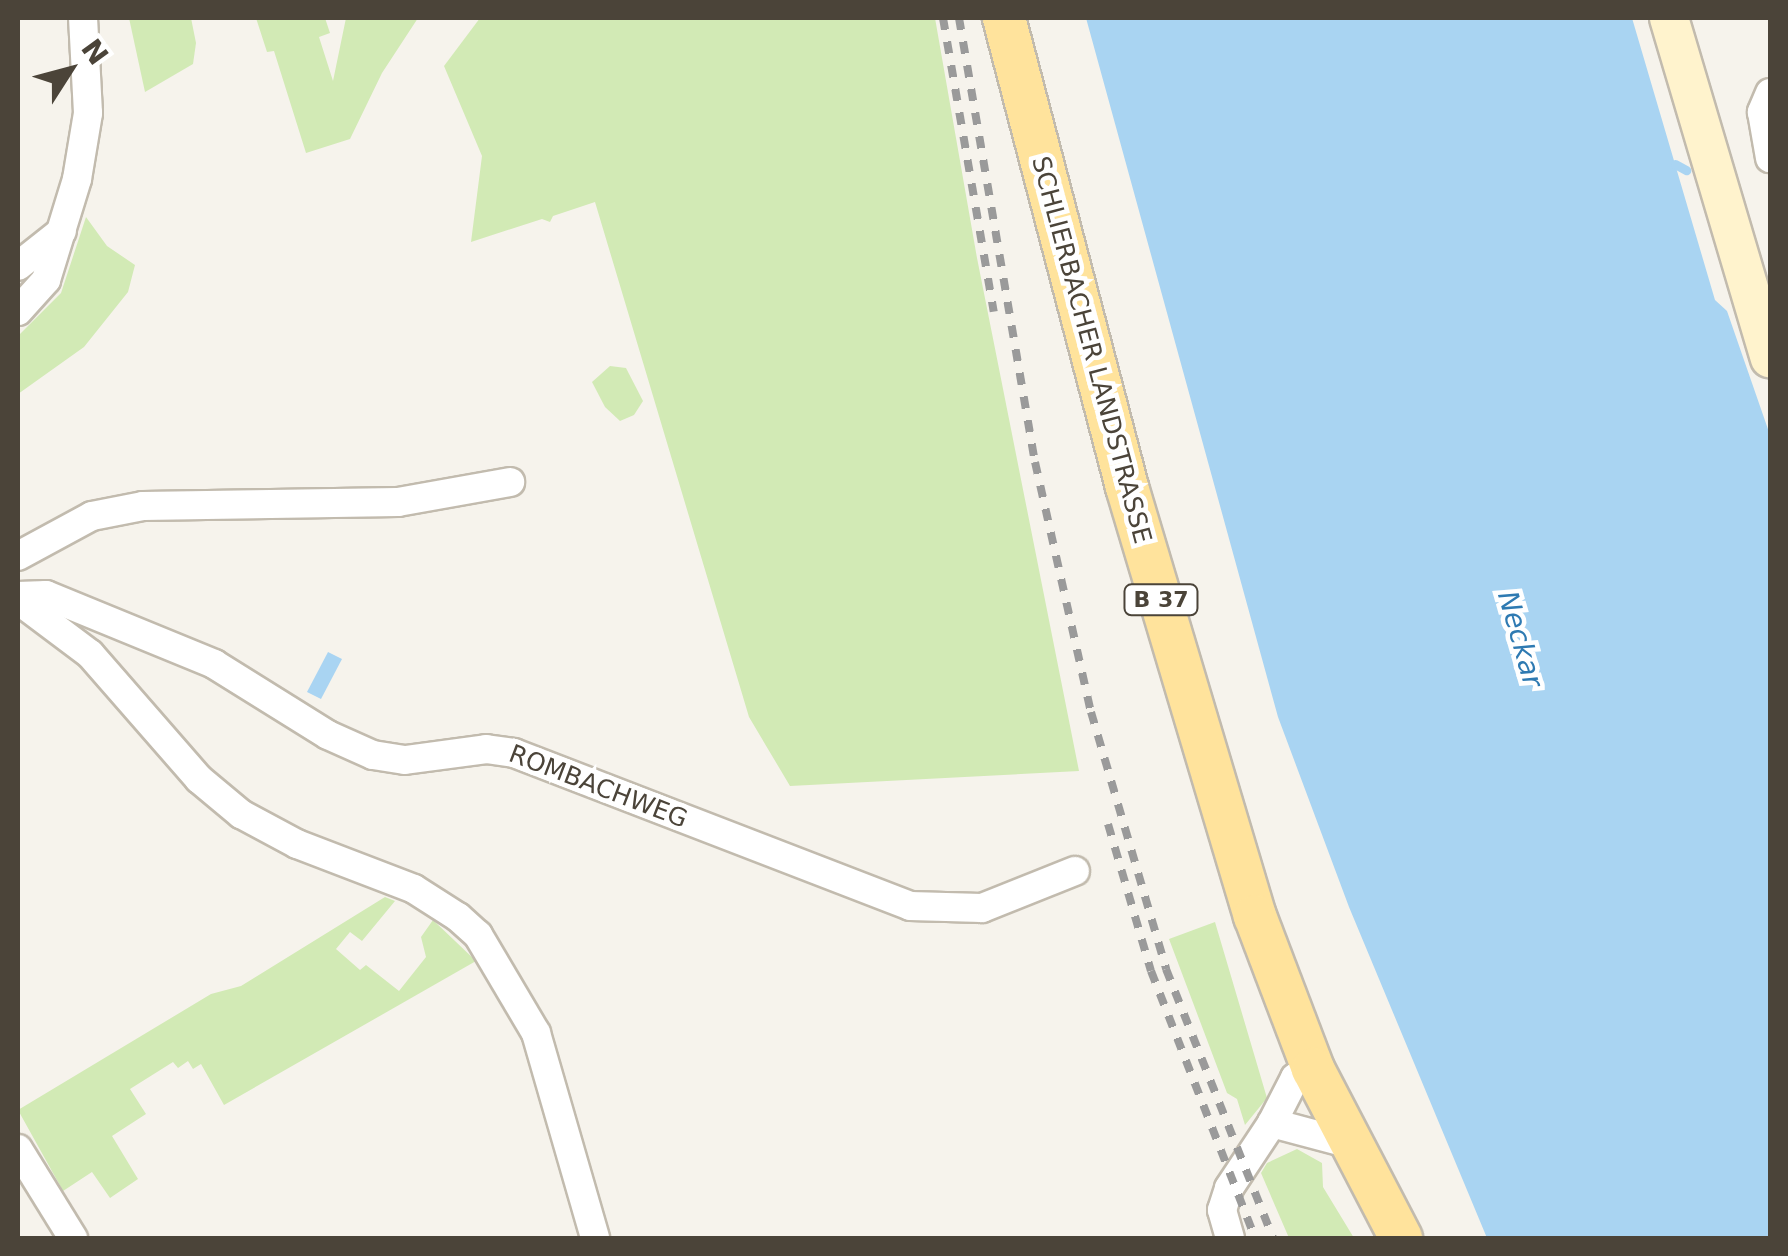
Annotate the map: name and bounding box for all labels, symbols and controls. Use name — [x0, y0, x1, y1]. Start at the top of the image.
north arrow — [20, 20, 120, 120]
text: N — [74, 33, 115, 71]
street label: SCHLIERBACHER LANDSTRASSE — [1025, 153, 1157, 547]
road number: B 37 — [1121, 583, 1201, 617]
water label: Neckar — [1490, 587, 1550, 691]
street label: ROMBACHWEG — [505, 739, 691, 835]

